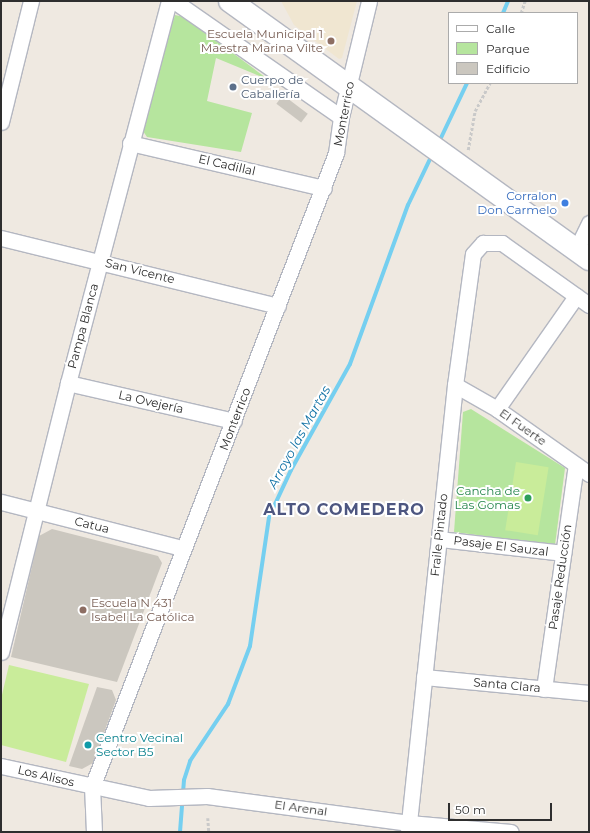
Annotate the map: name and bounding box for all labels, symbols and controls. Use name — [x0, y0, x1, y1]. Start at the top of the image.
legend — [448, 12, 578, 84]
text: Calle — [486, 21, 515, 36]
place label: Escuela Municipal 1 Maestra Marina Vilte — [201, 27, 323, 55]
marker: Escuela Municipal 1 Maestra Marina Vilte — [326, 36, 336, 46]
text: Parque — [486, 41, 530, 56]
text: Edificio — [486, 61, 530, 76]
place label: Cuerpo de Caballería — [241, 73, 304, 101]
street label: Monterrico — [331, 80, 357, 148]
marker: Cuerpo de Caballería — [228, 82, 238, 92]
street label: El Cadillal — [197, 151, 257, 179]
place label: Corralon Don Carmelo — [477, 189, 557, 217]
marker: Corralon Don Carmelo — [560, 198, 570, 208]
street label: San Vicente — [104, 255, 176, 287]
street label: Pampa Blanca — [65, 282, 101, 370]
water label: Arroyo las Martas — [264, 383, 334, 491]
street label: Monterrico — [216, 386, 254, 452]
street label: La Ovejería — [117, 388, 185, 416]
street label: El Fuerte — [497, 406, 549, 448]
place label: Cancha de Las Gomas — [454, 484, 520, 512]
street label: Fraile Pintado — [427, 493, 451, 577]
marker: Cancha de Las Gomas — [523, 493, 533, 503]
district label: ALTO COMEDERO — [263, 500, 425, 520]
street label: Catua — [73, 514, 111, 536]
street label: Pasaje Reducción — [545, 523, 575, 631]
street label: Pasaje El Sauzal — [453, 533, 549, 559]
place label: Escuela N 431 Isabel La Católica — [91, 596, 195, 624]
marker: Escuela N 431 Isabel La Católica — [78, 605, 88, 615]
street label: Santa Clara — [473, 675, 541, 695]
place label: Centro Vecinal Sector B5 — [96, 731, 183, 759]
marker: Centro Vecinal Sector B5 — [83, 740, 93, 750]
street label: Los Alisos — [16, 762, 76, 790]
scale bar — [450, 795, 554, 821]
street label: El Arenal — [274, 797, 328, 819]
text: 50 m — [455, 802, 486, 817]

